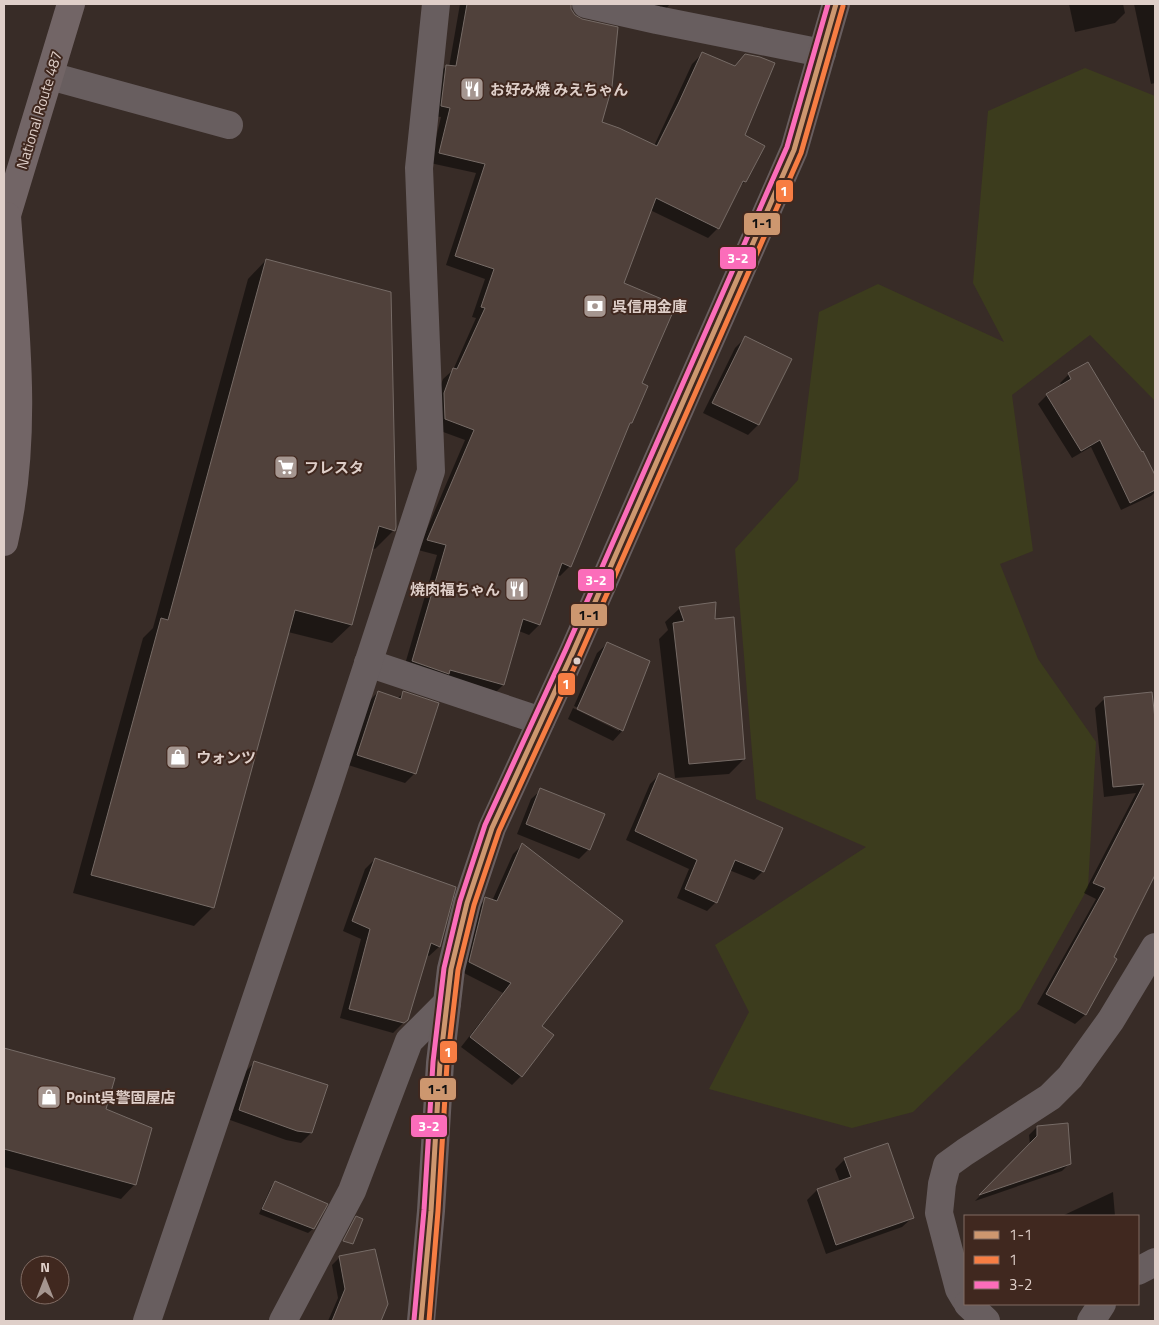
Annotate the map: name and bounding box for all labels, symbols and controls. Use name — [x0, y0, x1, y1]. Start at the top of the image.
street label: National Route 487 — [10, 48, 68, 172]
restaurant icon: お好み焼 みえちゃん — [459, 76, 485, 102]
place label: お好み焼 みえちゃん — [490, 78, 628, 101]
line badge: 1 — [775, 179, 794, 203]
text: 1 — [780, 180, 788, 201]
line badge: 1-1 — [743, 212, 781, 236]
text: 1-1 — [751, 212, 773, 233]
line badge: 3-2 — [719, 246, 757, 270]
text: 3-2 — [727, 247, 749, 268]
bank icon: 呉信用金庫 — [582, 293, 608, 319]
place label: 呉信用金庫 — [612, 295, 687, 318]
supermarket icon: フレスタ — [273, 454, 299, 480]
place label: フレスタ — [304, 456, 364, 479]
line badge: 3-2 — [577, 568, 615, 592]
text: 3-2 — [585, 569, 607, 590]
restaurant icon: 焼肉福ちゃん — [504, 576, 530, 602]
place label: 焼肉福ちゃん — [410, 578, 500, 601]
line badge: 1-1 — [570, 603, 608, 627]
text: 1-1 — [578, 604, 600, 625]
unlabelled marker — [572, 656, 582, 666]
line badge: 1 — [557, 672, 576, 696]
text: 1 — [562, 673, 570, 694]
shop icon: ウォンツ — [165, 744, 191, 770]
place label: ウォンツ — [196, 746, 256, 769]
line badge: 1 — [439, 1040, 458, 1064]
text: 1 — [444, 1041, 452, 1062]
line badge: 1-1 — [419, 1077, 457, 1101]
text: 1-1 — [427, 1078, 449, 1099]
shop icon: Point呉警固屋店 — [36, 1084, 62, 1110]
place label: Point呉警固屋店 — [66, 1086, 175, 1109]
line badge: 3-2 — [410, 1114, 448, 1138]
text: 3-2 — [418, 1115, 440, 1136]
legend — [964, 1215, 1139, 1305]
text: 1-1 — [1009, 1223, 1032, 1246]
text: 1 — [1009, 1248, 1017, 1271]
north arrow — [20, 1255, 70, 1305]
text: N — [40, 1256, 50, 1277]
text: 3-2 — [1009, 1273, 1032, 1296]

